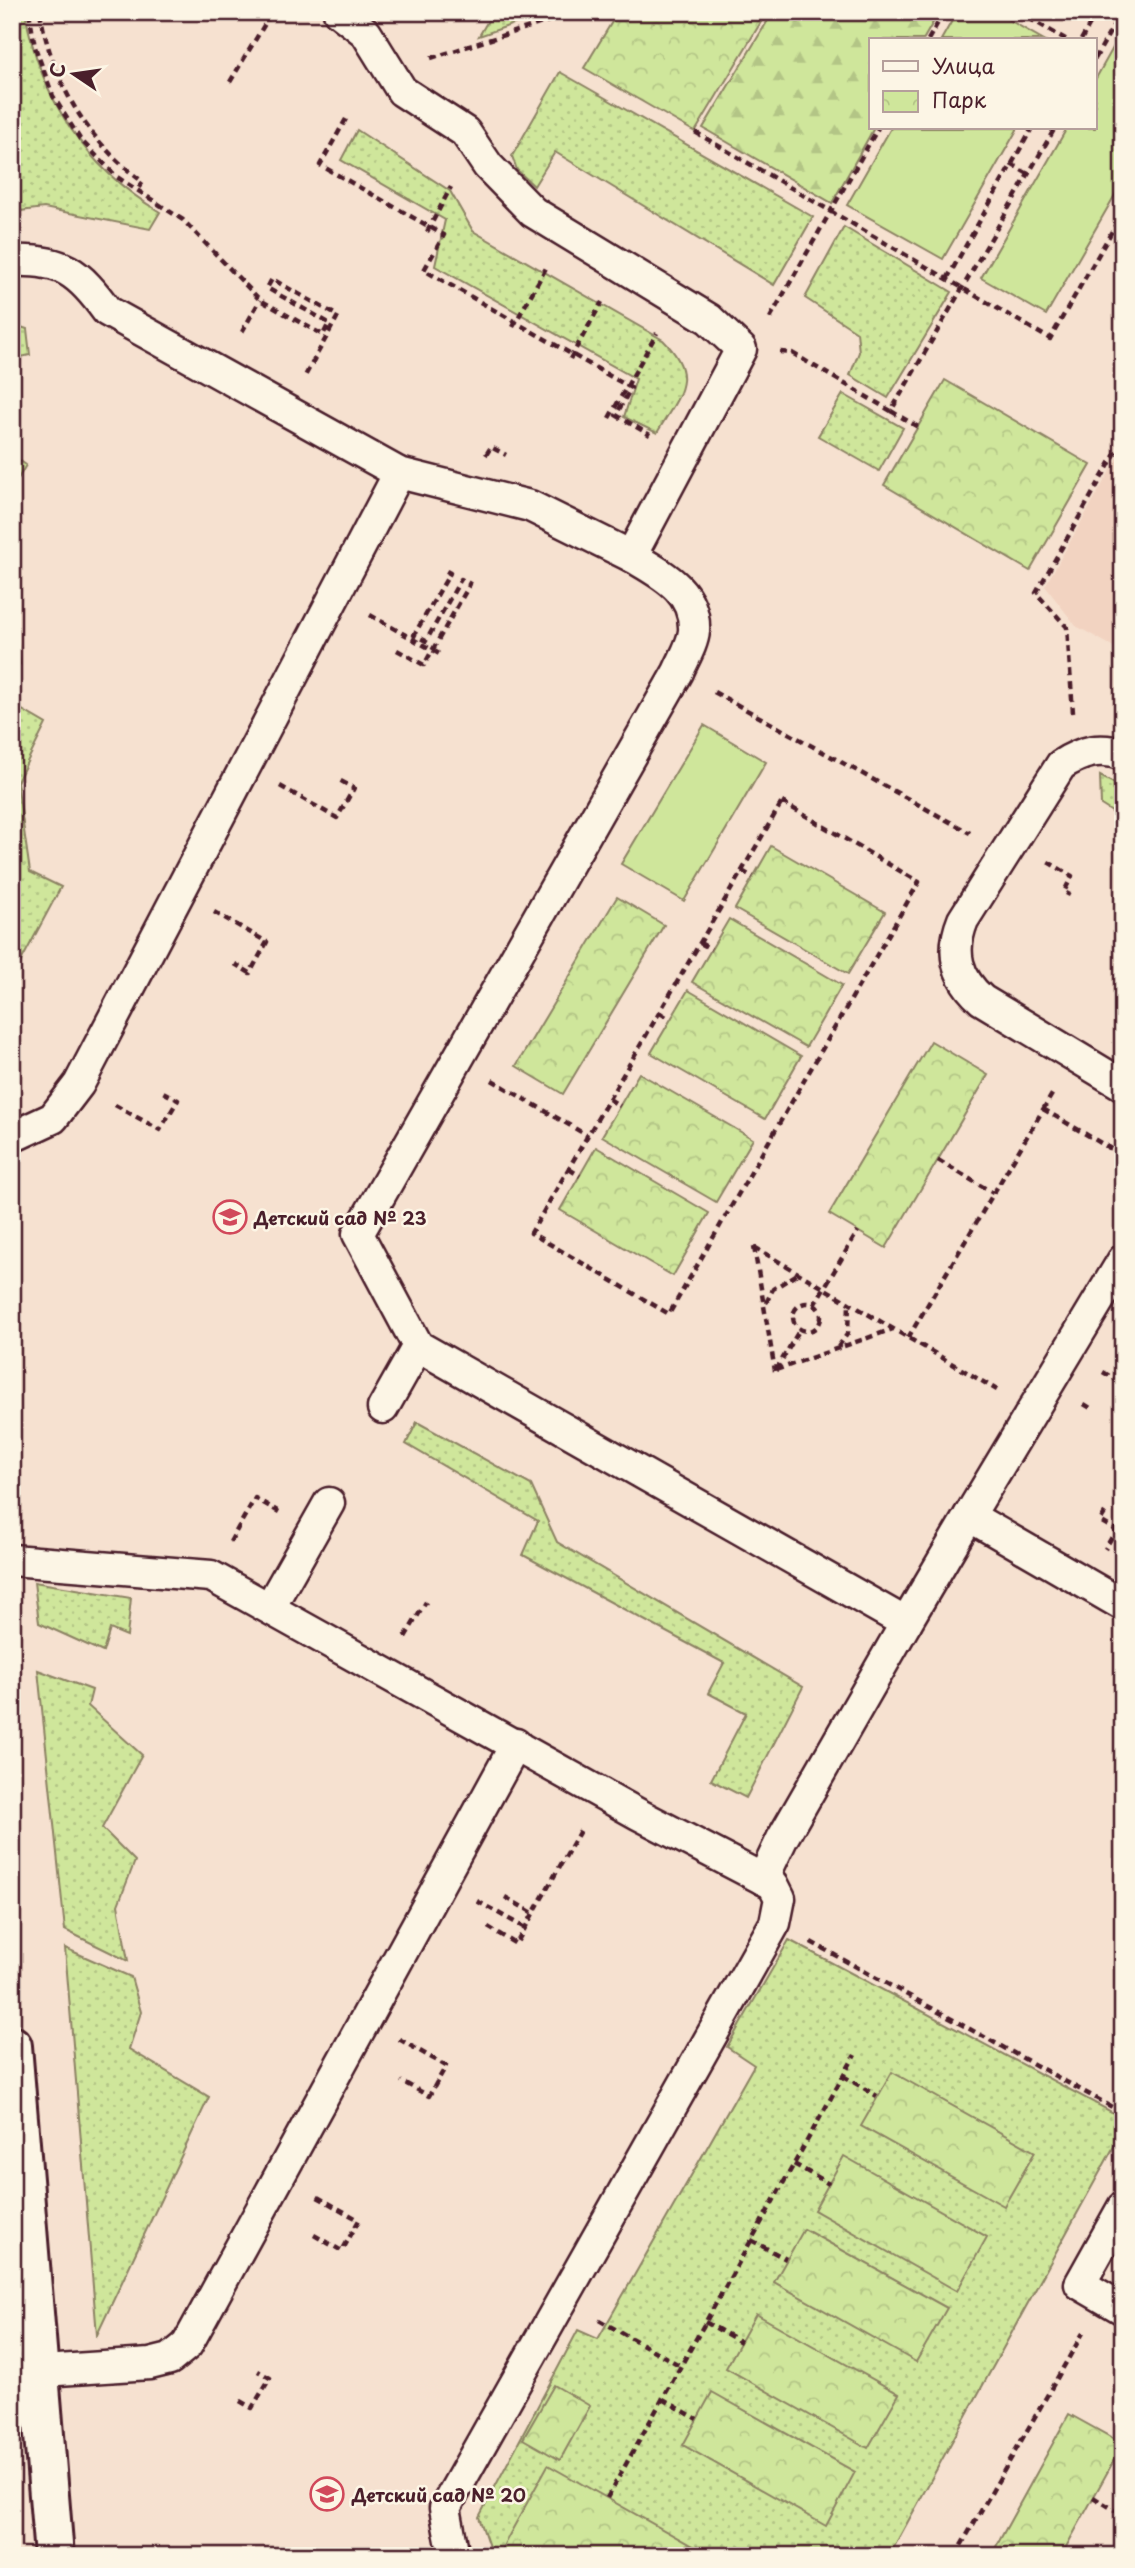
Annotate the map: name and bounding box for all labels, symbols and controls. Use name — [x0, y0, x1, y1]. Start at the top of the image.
north arrow — [38, 38, 108, 108]
legend — [869, 38, 1096, 130]
text: Улица — [932, 49, 995, 81]
text: С — [41, 60, 72, 80]
text: Парк — [932, 83, 987, 115]
school or university icon: Детский сад № 23 — [211, 1198, 249, 1236]
place label: Детский сад № 23 — [253, 1204, 427, 1231]
school or university icon: Детский сад № 20 — [308, 2475, 346, 2513]
place label: Детский сад № 20 — [351, 2481, 526, 2508]

